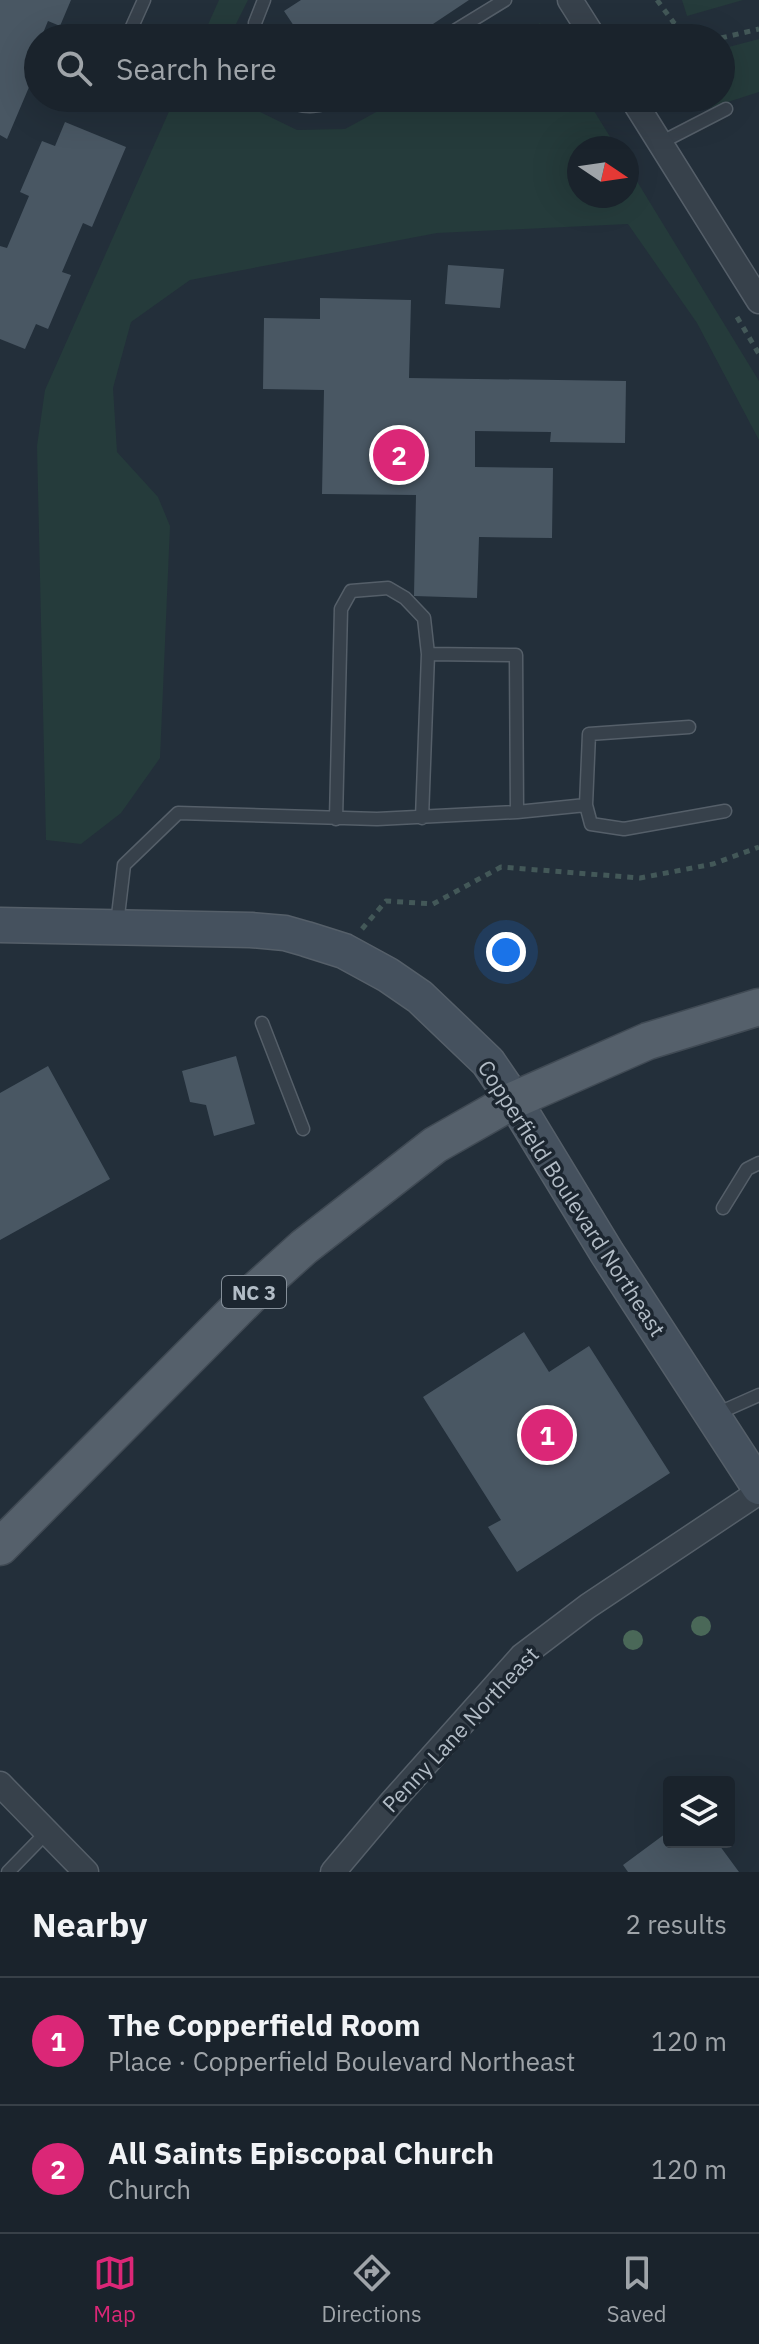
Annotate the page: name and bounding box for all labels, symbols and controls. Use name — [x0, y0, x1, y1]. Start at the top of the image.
search box — [24, 24, 735, 112]
icon: search — [52, 46, 96, 90]
text: Search here — [116, 49, 277, 88]
north arrow — [567, 136, 639, 208]
pin: 2 — [373, 425, 425, 485]
your location — [486, 932, 526, 972]
street label: Copperfield Boulevard Northeast — [472, 1054, 672, 1342]
road number: NC 3 — [222, 1276, 286, 1308]
pin: 1 — [521, 1405, 573, 1465]
street label: Penny Lane Northeast — [375, 1640, 545, 1818]
map controls — [663, 1776, 735, 1848]
button: layers — [663, 1776, 735, 1848]
text: Nearby — [32, 1902, 147, 1946]
text: 2 results — [625, 1907, 727, 1941]
text: The Copperfield Room — [108, 2005, 421, 2044]
text: 1 — [50, 2024, 66, 2058]
text: 120 m — [651, 2024, 727, 2058]
text: Place · Copperfield Boulevard Northeast — [108, 2044, 575, 2078]
text: All Saints Episcopal Church — [108, 2133, 494, 2172]
text: 2 — [50, 2152, 66, 2186]
text: 120 m — [651, 2152, 727, 2186]
text: Church — [108, 2172, 191, 2206]
tab: Map — [93, 2251, 137, 2328]
tab: Directions — [322, 2251, 422, 2328]
tab: Saved — [607, 2251, 666, 2328]

